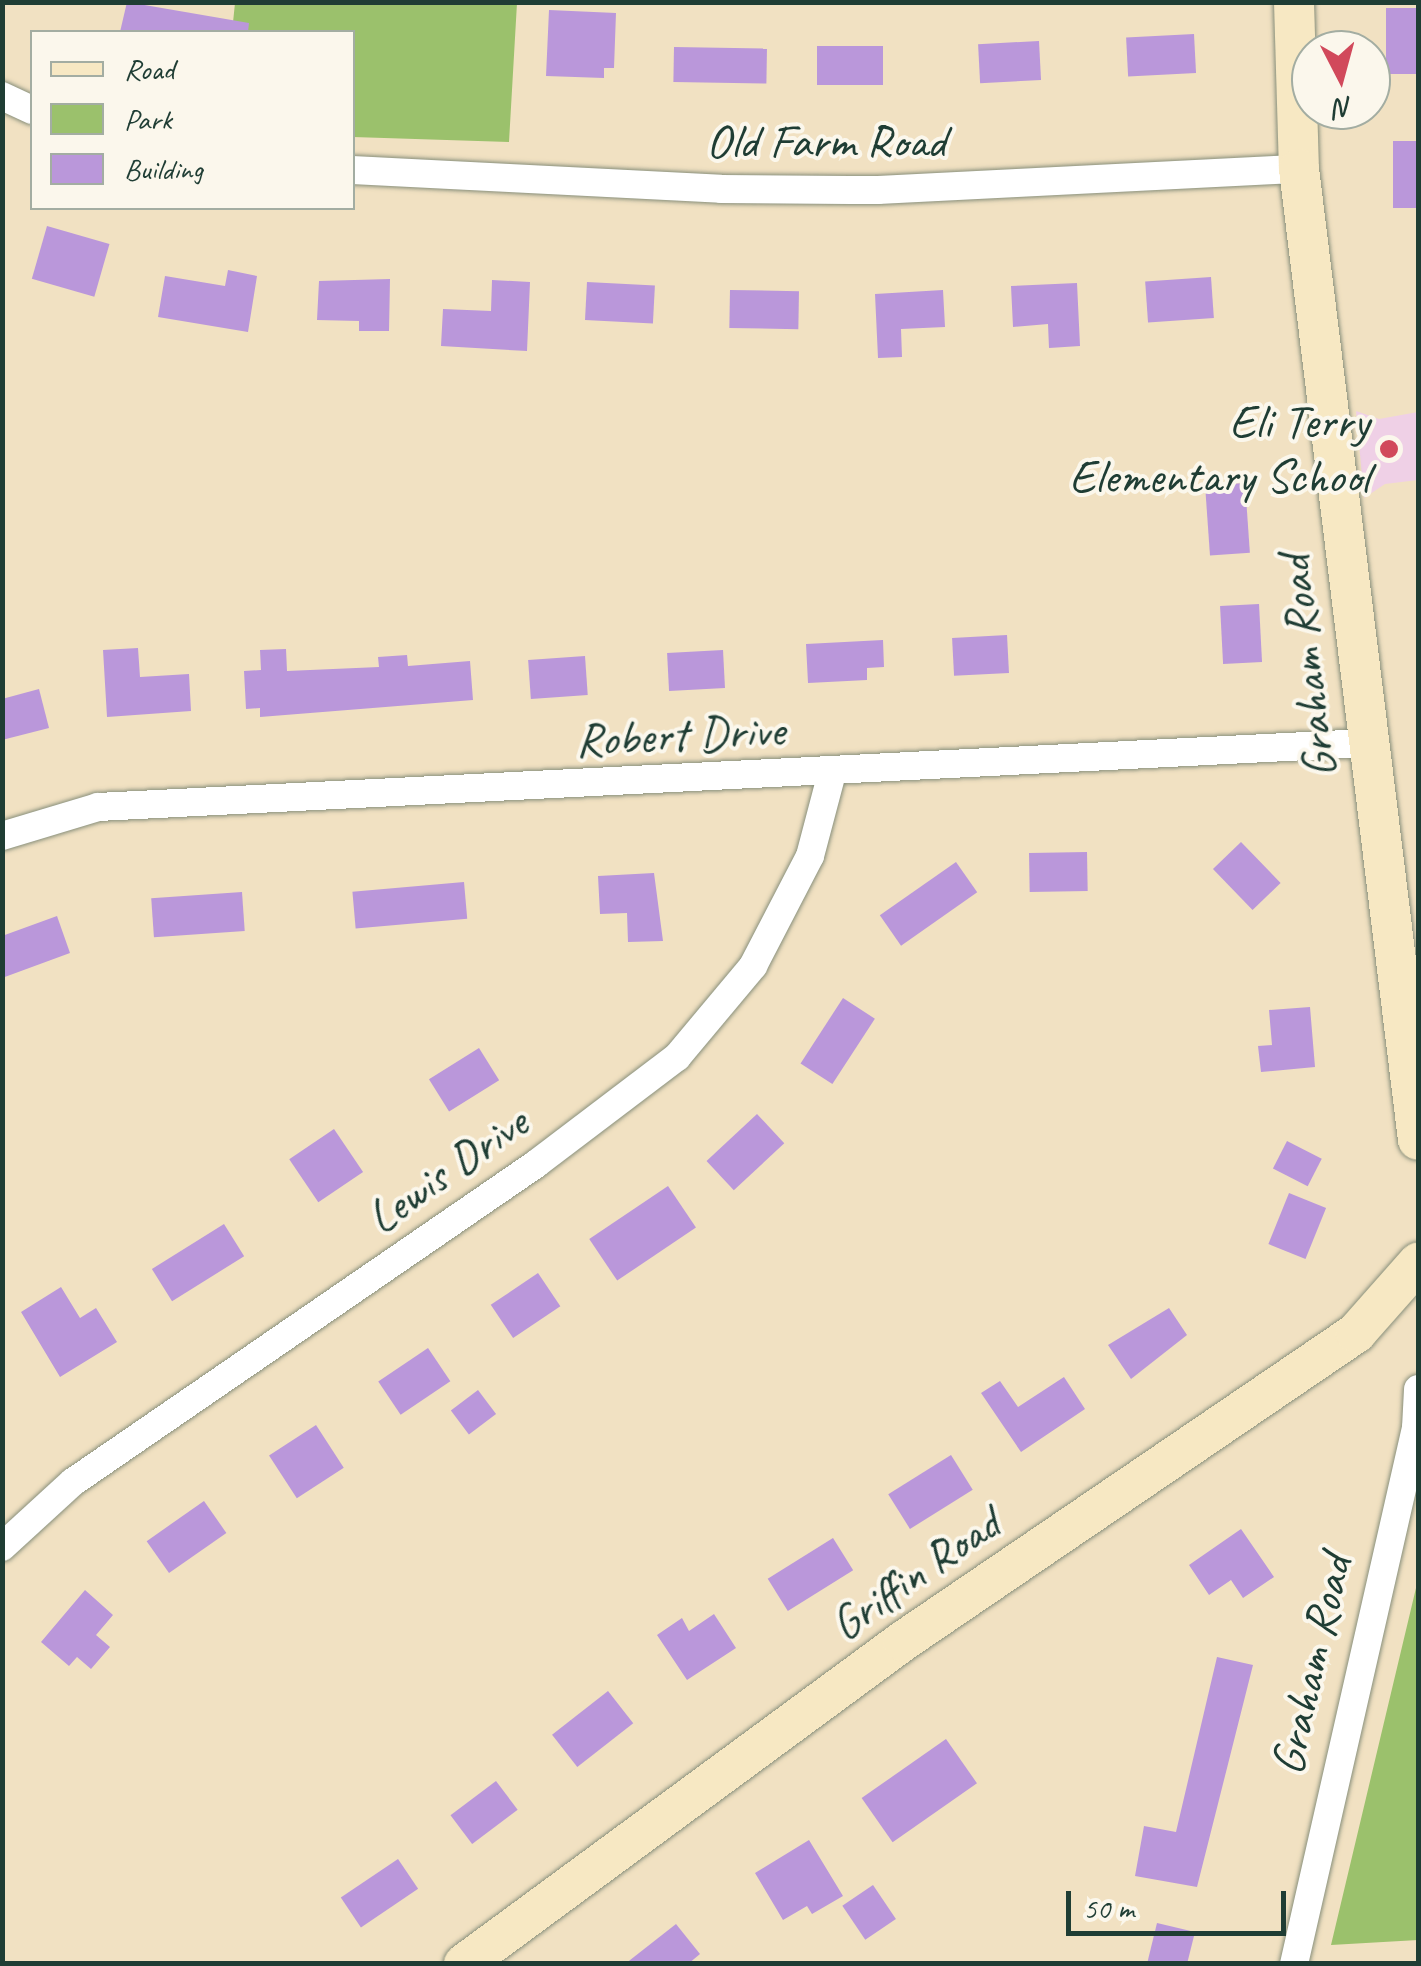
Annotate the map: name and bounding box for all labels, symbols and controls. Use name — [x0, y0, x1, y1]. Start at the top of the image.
legend — [30, 30, 355, 210]
north arrow — [1291, 30, 1391, 130]
text: Road — [124, 50, 174, 88]
text: N — [1334, 90, 1354, 127]
text: Park — [124, 100, 172, 138]
street label: Old Farm Road — [704, 113, 948, 171]
text: Building — [124, 150, 203, 188]
place label: Eli Terry Elementary School — [1069, 392, 1369, 505]
marker: Eli Terry Elementary School — [1378, 438, 1400, 460]
street label: Graham Road — [1265, 554, 1349, 780]
street label: Robert Drive — [574, 701, 786, 769]
street label: Lewis Drive — [355, 1094, 539, 1246]
street label: Griffin Road — [819, 1495, 1011, 1653]
street label: Graham Road — [1258, 1551, 1364, 1779]
scale bar — [1071, 1871, 1291, 1933]
text: 50 m — [1083, 1889, 1134, 1927]

